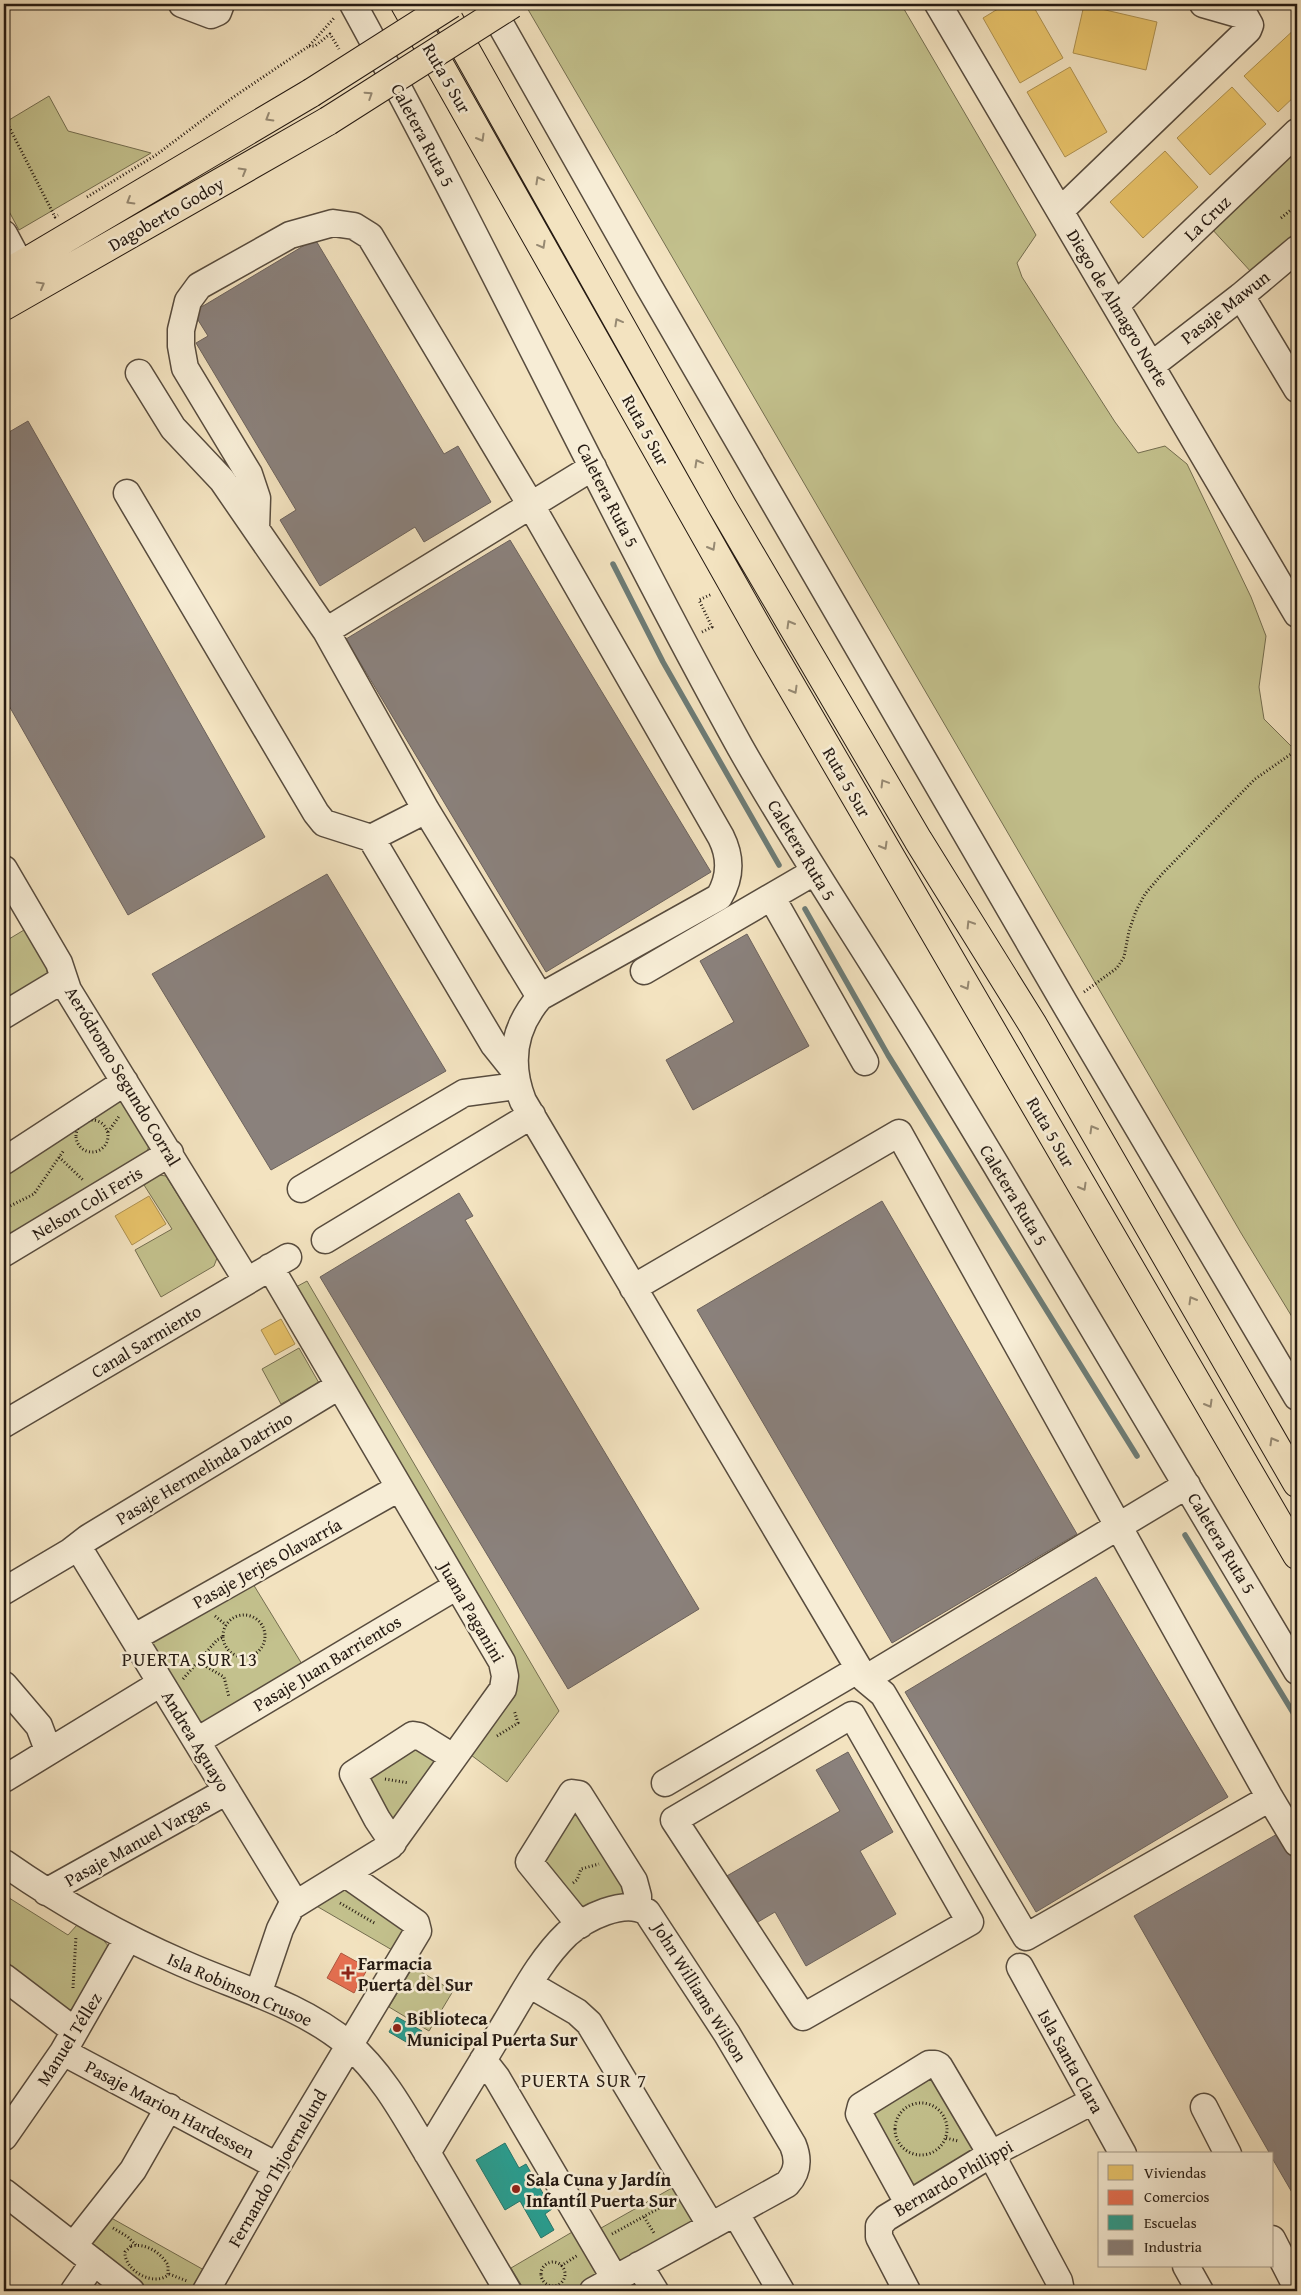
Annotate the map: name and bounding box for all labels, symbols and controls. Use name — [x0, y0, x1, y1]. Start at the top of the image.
street label: Ruta 5 Sur — [416, 38, 478, 119]
street label: Caletera Ruta 5 — [384, 78, 462, 192]
one-way arrow — [363, 92, 373, 101]
one-way arrow — [266, 111, 275, 121]
one-way arrow — [475, 132, 485, 141]
one-way arrow — [238, 167, 247, 177]
street label: Dagoberto Godoy — [103, 170, 229, 258]
one-way arrow — [535, 176, 545, 185]
street label: La Cruz — [1177, 189, 1237, 247]
one-way arrow — [126, 195, 135, 205]
street label: Diego de Almagro Norte — [1060, 224, 1176, 392]
one-way arrow — [536, 240, 546, 249]
street label: Pasaje Mawun — [1175, 264, 1275, 350]
one-way arrow — [36, 281, 45, 291]
one-way arrow — [615, 318, 625, 327]
street label: Ruta 5 Sur — [615, 390, 677, 471]
street label: Caletera Ruta 5 — [570, 438, 646, 552]
one-way arrow — [694, 460, 704, 469]
one-way arrow — [706, 541, 716, 550]
one-way arrow — [787, 620, 797, 629]
one-way arrow — [787, 685, 797, 694]
street label: Ruta 5 Sur — [816, 742, 878, 823]
one-way arrow — [881, 779, 891, 788]
street label: Caletera Ruta 5 — [761, 794, 843, 906]
one-way arrow — [878, 840, 888, 849]
one-way arrow — [967, 920, 977, 929]
street label: Aeródromo Segundo Corral — [58, 981, 188, 1171]
one-way arrow — [960, 981, 970, 990]
street label: Ruta 5 Sur — [1020, 1092, 1082, 1173]
one-way arrow — [1089, 1126, 1099, 1135]
street label: Caletera Ruta 5 — [973, 1139, 1055, 1251]
street label: Nelson Coli Feris — [27, 1159, 147, 1247]
one-way arrow — [1077, 1182, 1087, 1191]
street label: Canal Sarmiento — [86, 1297, 206, 1385]
one-way arrow — [1188, 1297, 1198, 1306]
one-way arrow — [1203, 1398, 1213, 1407]
street label: Pasaje Hermelinda Datrino — [111, 1404, 297, 1532]
one-way arrow — [1269, 1437, 1279, 1446]
street label: Caletera Ruta 5 — [1181, 1487, 1263, 1599]
street label: Pasaje Jerjes Olavarría — [188, 1511, 347, 1615]
street label: Juana Paganini — [431, 1555, 512, 1667]
street label: Pasaje Juan Barrientos — [248, 1608, 406, 1718]
district label: PUERTA SUR 13 — [122, 1645, 258, 1673]
street label: Andrea Aguayo — [155, 1685, 237, 1797]
street label: Pasaje Manuel Vargas — [59, 1791, 215, 1893]
street label: John Williams Wilson — [645, 1915, 754, 2067]
street label: Isla Robinson Crusoe — [163, 1945, 317, 2033]
place label: Farmacia Puerta del Sur — [358, 1950, 473, 1998]
marker: Farmacia Puerta del Sur — [342, 1967, 354, 1979]
street label: Manuel Téllez — [30, 1987, 108, 2091]
street label: Isla Santa Clara — [1031, 2004, 1111, 2118]
place label: Biblioteca Municipal Puerta Sur — [407, 2005, 579, 2053]
marker: Biblioteca Municipal Puerta Sur — [391, 2022, 403, 2034]
street label: Pasaje Marion Hardessen — [80, 2053, 260, 2165]
district label: PUERTA SUR 7 — [521, 2066, 647, 2094]
street label: Fernando Thjoernelund — [221, 2084, 334, 2252]
street label: Bernardo Philippi — [888, 2133, 1018, 2223]
legend — [1098, 2152, 1274, 2268]
text: Viviendas — [1144, 2162, 1206, 2183]
place label: Sala Cuna y Jardín Infantíl Puerta Sur — [526, 2166, 677, 2214]
marker: Sala Cuna y Jardín Infantíl Puerta Sur — [510, 2183, 522, 2195]
text: Comercios — [1144, 2186, 1210, 2207]
text: Escuelas — [1144, 2212, 1197, 2233]
text: Industria — [1144, 2236, 1202, 2257]

